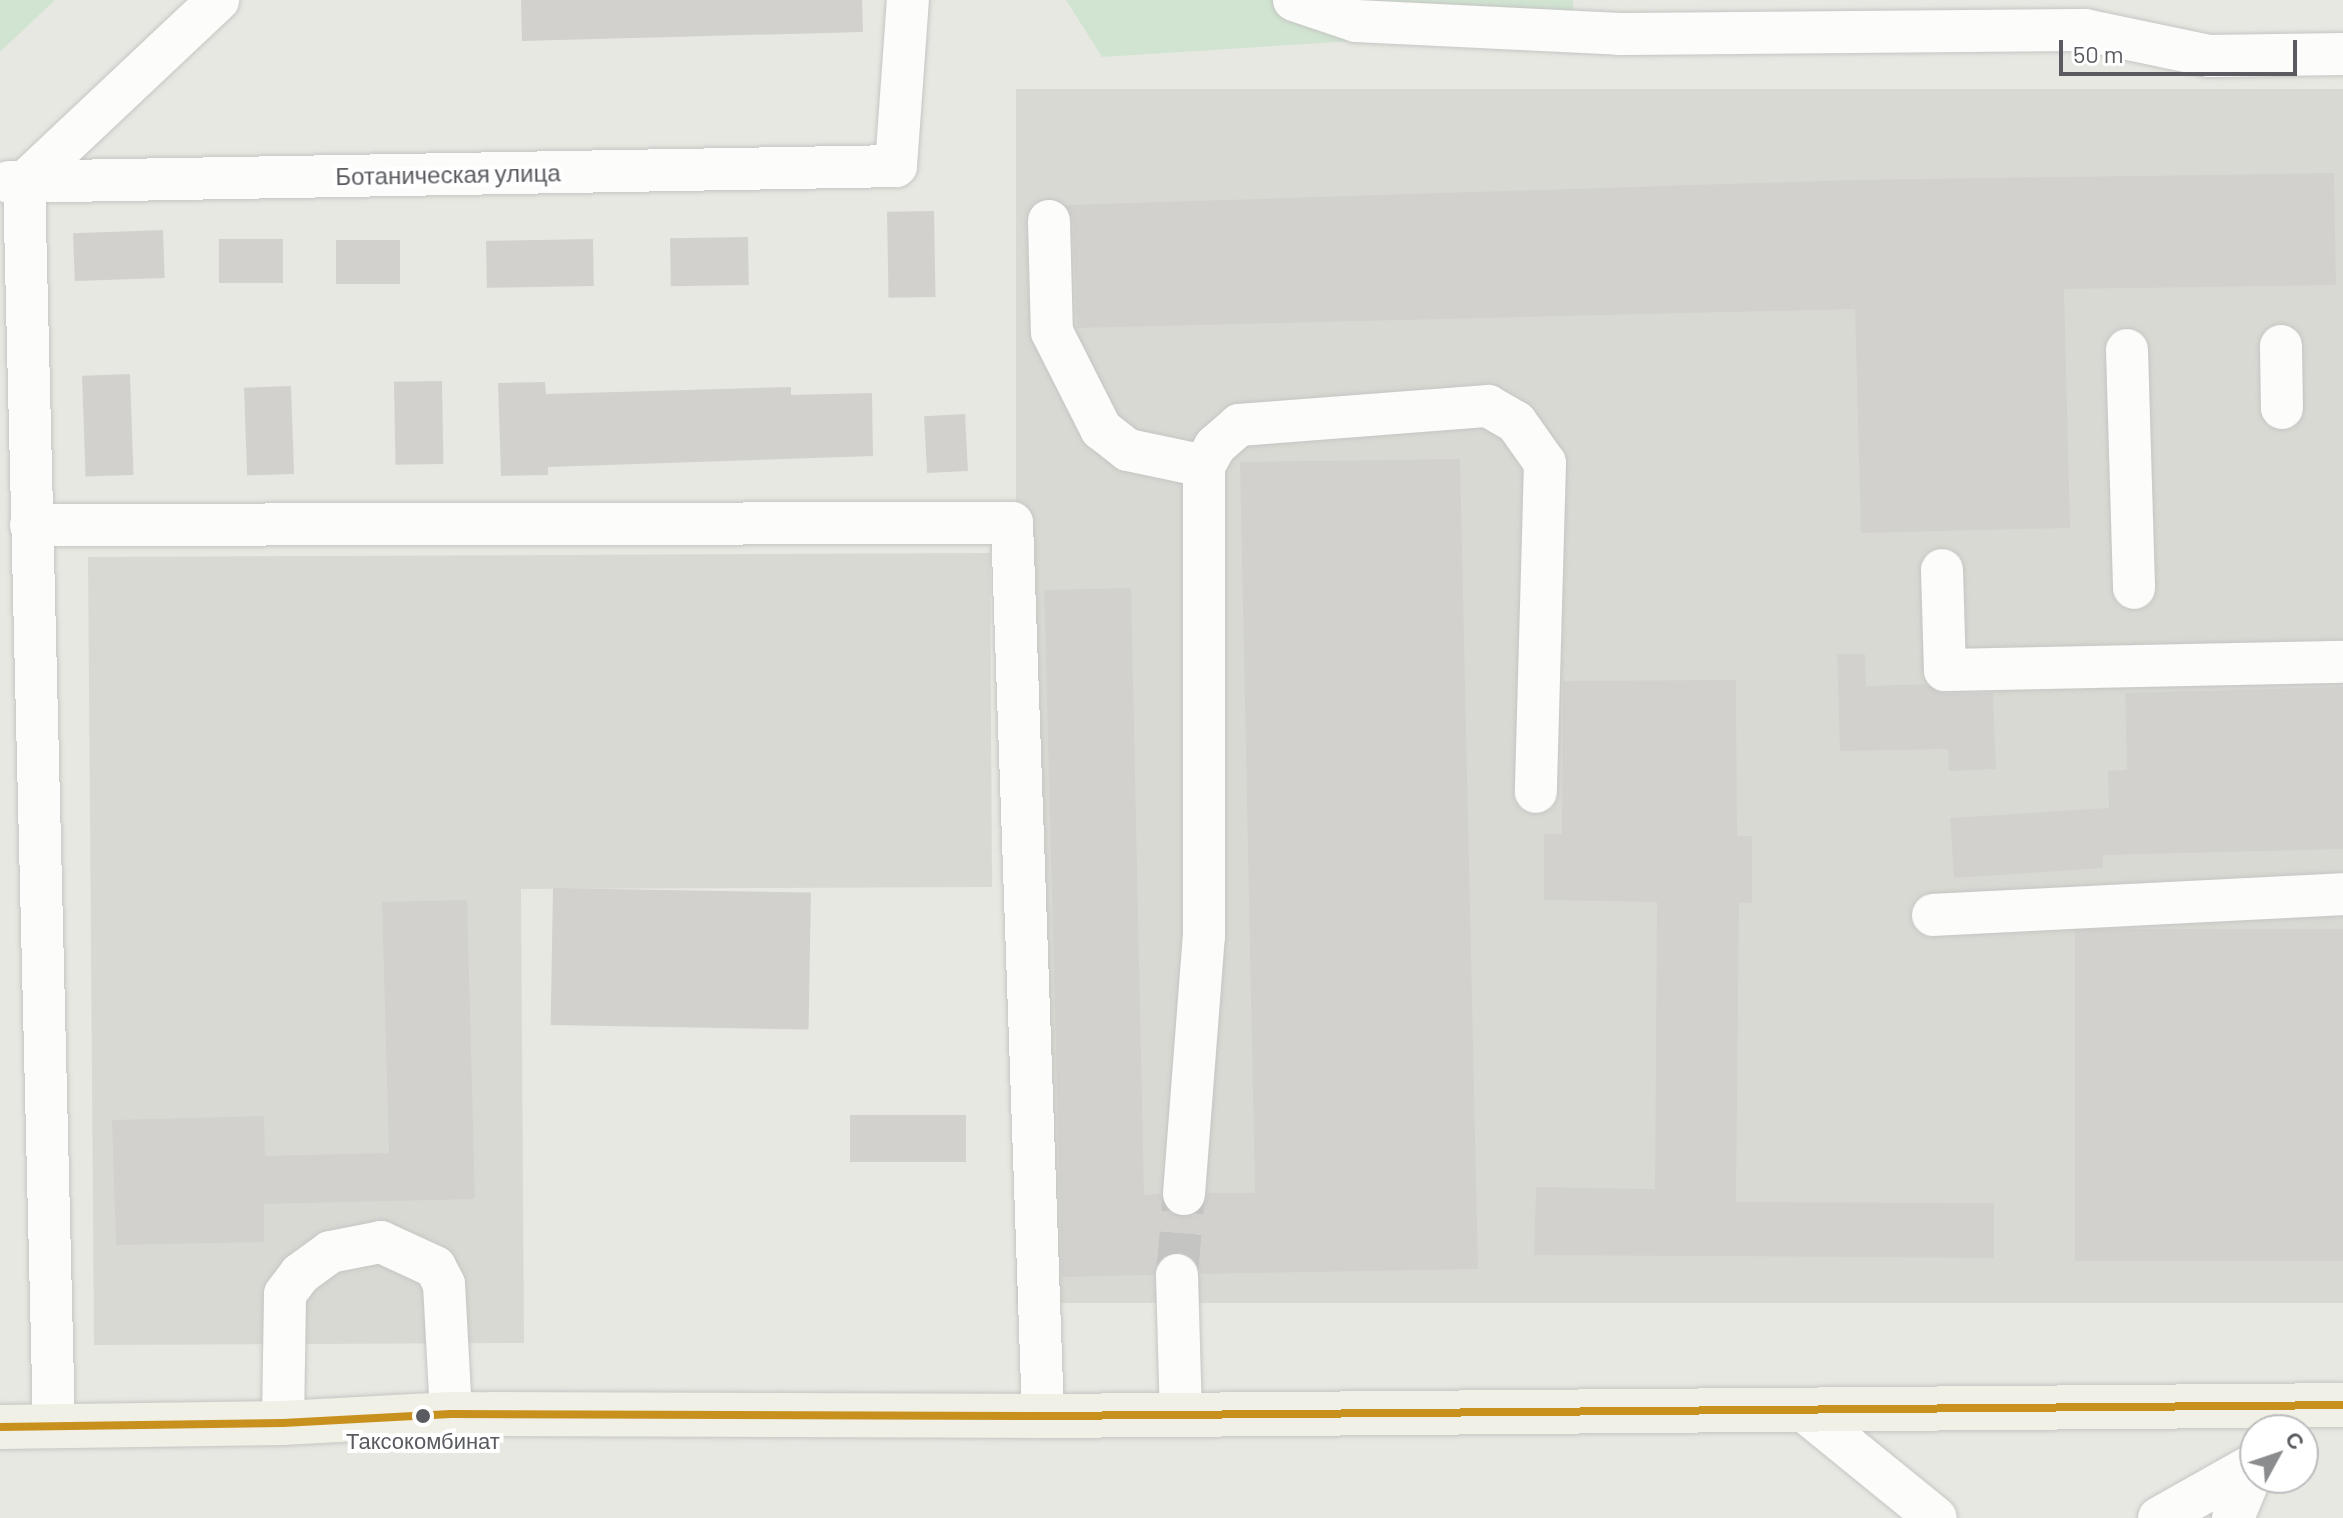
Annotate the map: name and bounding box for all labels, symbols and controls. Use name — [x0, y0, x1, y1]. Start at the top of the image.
scale bar — [2063, 24, 2301, 74]
text: 50 m — [2073, 39, 2124, 68]
street label: Ботаническая улица — [335, 158, 561, 190]
marker: Таксокомбинат — [415, 1408, 431, 1424]
north arrow — [2239, 1414, 2319, 1494]
text: С — [2281, 1425, 2311, 1454]
place label: Таксокомбинат — [346, 1428, 500, 1454]

